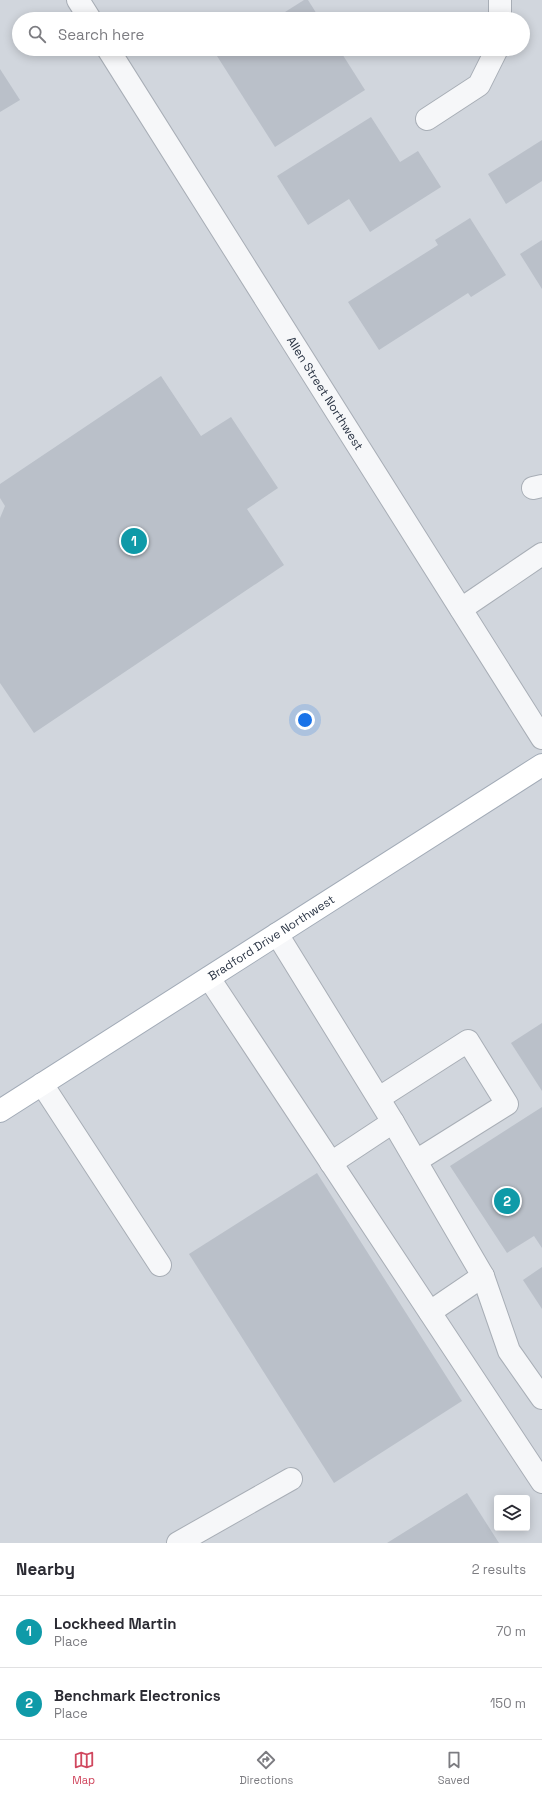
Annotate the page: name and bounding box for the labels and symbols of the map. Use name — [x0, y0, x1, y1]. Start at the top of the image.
street label: Allen Street Northwest — [283, 333, 367, 453]
pin: 1 — [121, 526, 147, 556]
your location — [295, 710, 315, 730]
street label: Bradford Drive Northwest — [205, 891, 338, 984]
pin: 2 — [494, 1186, 520, 1216]

